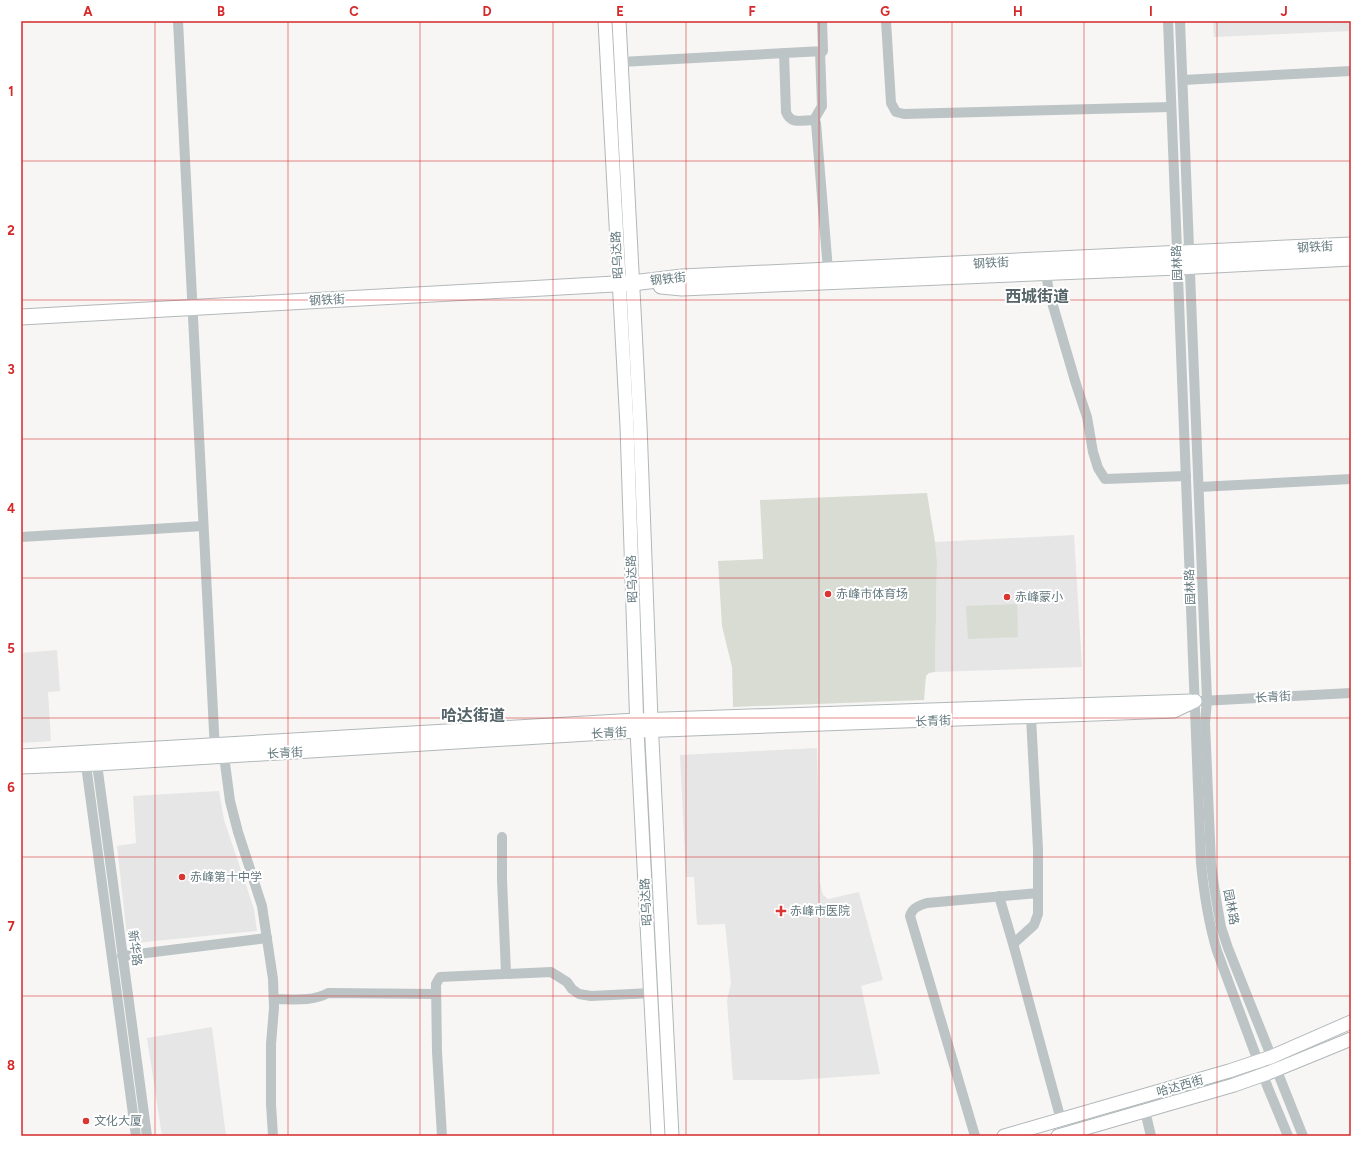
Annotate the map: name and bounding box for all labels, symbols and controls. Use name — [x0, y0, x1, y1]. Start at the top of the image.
text: A — [83, 4, 93, 19]
text: B — [217, 4, 225, 19]
text: C — [349, 4, 359, 19]
text: D — [482, 4, 492, 19]
text: E — [616, 4, 624, 19]
text: F — [748, 4, 756, 19]
text: G — [880, 4, 890, 19]
text: H — [1013, 4, 1023, 19]
text: I — [1149, 4, 1153, 19]
text: J — [1280, 4, 1288, 19]
text: 1 — [8, 84, 14, 99]
text: 2 — [7, 223, 15, 238]
street label: 昭乌达路 — [609, 231, 625, 279]
street label: 钢铁街 — [1297, 239, 1333, 255]
street label: 园林路 — [1169, 245, 1185, 281]
street label: 钢铁街 — [973, 255, 1009, 271]
street label: 钢铁街 — [649, 270, 687, 288]
district label: 西城街道 — [1005, 287, 1069, 306]
street label: 钢铁街 — [309, 292, 345, 308]
text: 3 — [7, 362, 15, 377]
text: 4 — [7, 501, 15, 516]
street label: 昭乌达路 — [624, 555, 640, 603]
street label: 园林路 — [1182, 569, 1198, 605]
place label: 赤峰市体育场 — [836, 587, 908, 601]
marker: 赤峰市体育场 — [823, 589, 833, 599]
place label: 赤峰蒙小 — [1015, 590, 1063, 604]
marker: 赤峰蒙小 — [1002, 592, 1012, 602]
text: 5 — [7, 641, 15, 656]
street label: 长青街 — [1255, 689, 1291, 705]
district label: 哈达街道 — [441, 706, 505, 725]
street label: 长青街 — [915, 713, 951, 729]
street label: 长青街 — [591, 725, 627, 741]
street label: 长青街 — [267, 745, 303, 761]
text: 6 — [7, 780, 15, 795]
place label: 赤峰第十中学 — [190, 870, 262, 884]
marker: 赤峰第十中学 — [177, 872, 187, 882]
street label: 昭乌达路 — [638, 878, 654, 926]
street label: 园林路 — [1221, 888, 1241, 926]
place label: 赤峰市医院 — [790, 904, 850, 918]
marker: 赤峰市医院 — [775, 905, 787, 917]
text: 7 — [7, 919, 15, 934]
street label: 新华路 — [126, 929, 144, 967]
text: 8 — [7, 1058, 15, 1073]
street label: 哈达西街 — [1155, 1073, 1205, 1099]
place label: 文化大厦 — [94, 1114, 142, 1128]
marker: 文化大厦 — [81, 1116, 91, 1126]

